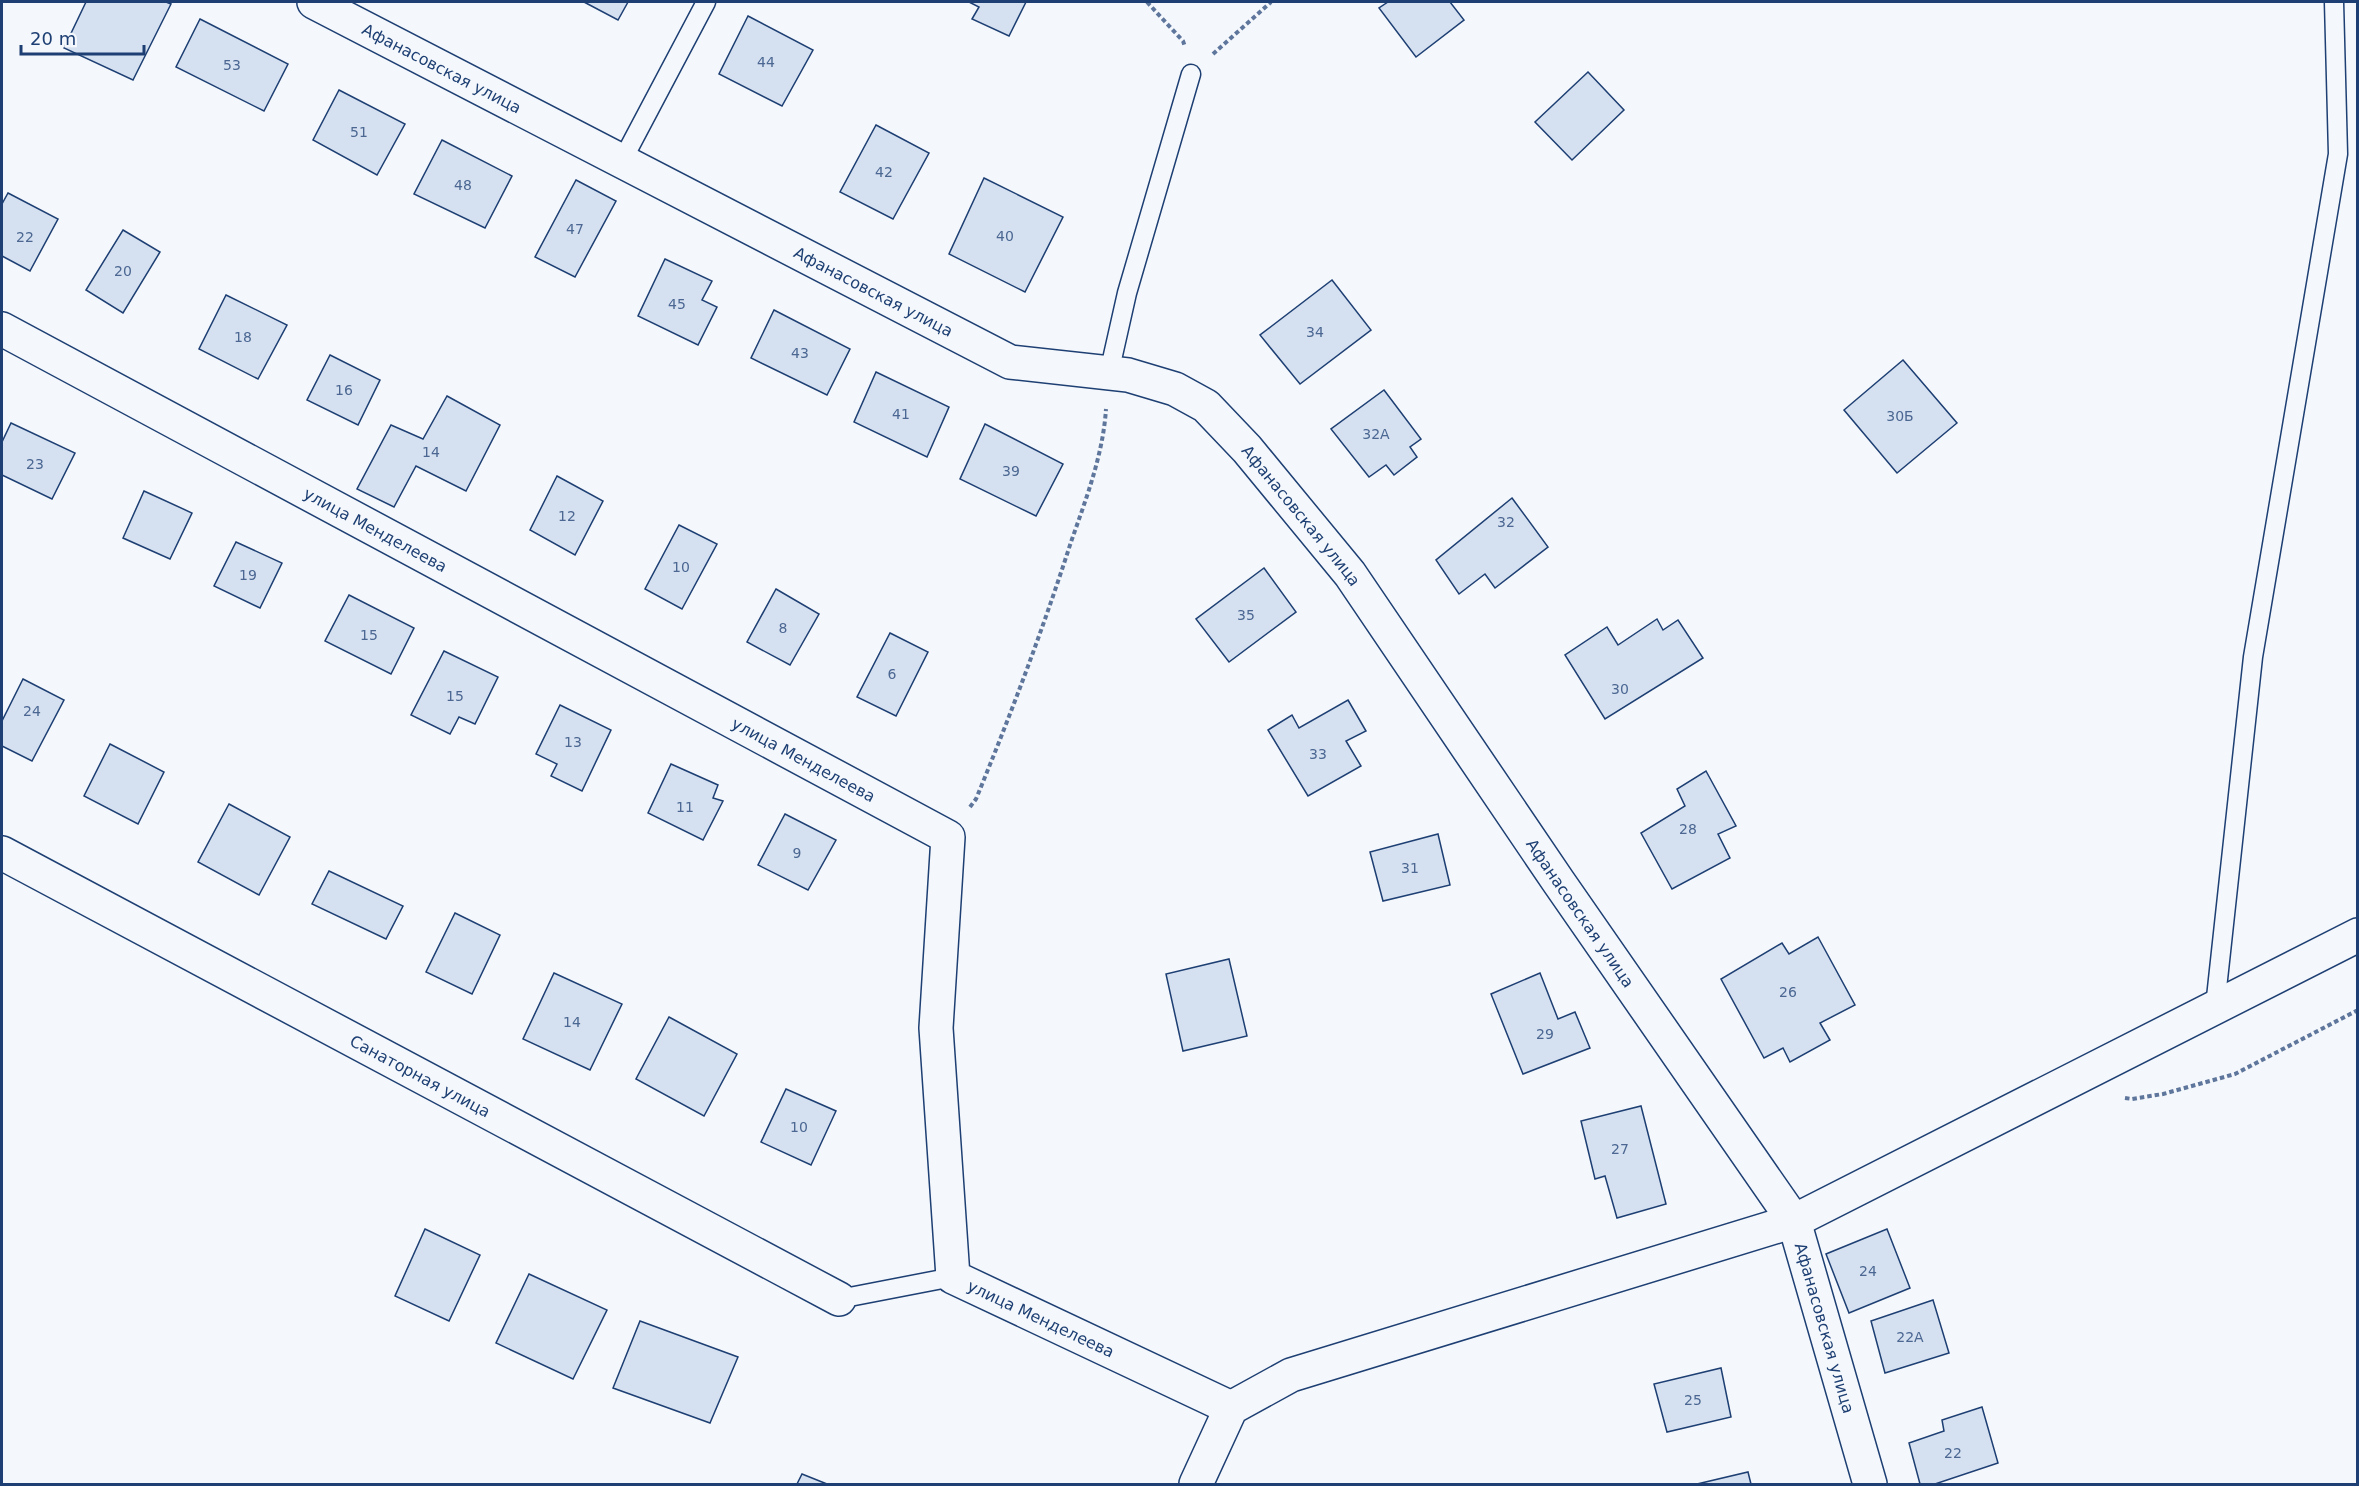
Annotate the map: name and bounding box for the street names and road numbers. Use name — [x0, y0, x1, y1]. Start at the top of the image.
street label: Афанасовская улица — [359, 19, 525, 117]
street label: Афанасовская улица — [791, 242, 956, 340]
street label: Афанасовская улица — [1238, 441, 1365, 589]
street label: улица Менделеева — [301, 483, 451, 576]
street label: улица Менделеева — [729, 713, 879, 806]
street label: Афанасовская улица — [1523, 835, 1638, 991]
street label: Санаторная улица — [347, 1031, 494, 1121]
street label: Афанасовская улица — [1791, 1240, 1859, 1415]
street label: улица Менделеева — [965, 1276, 1117, 1361]

